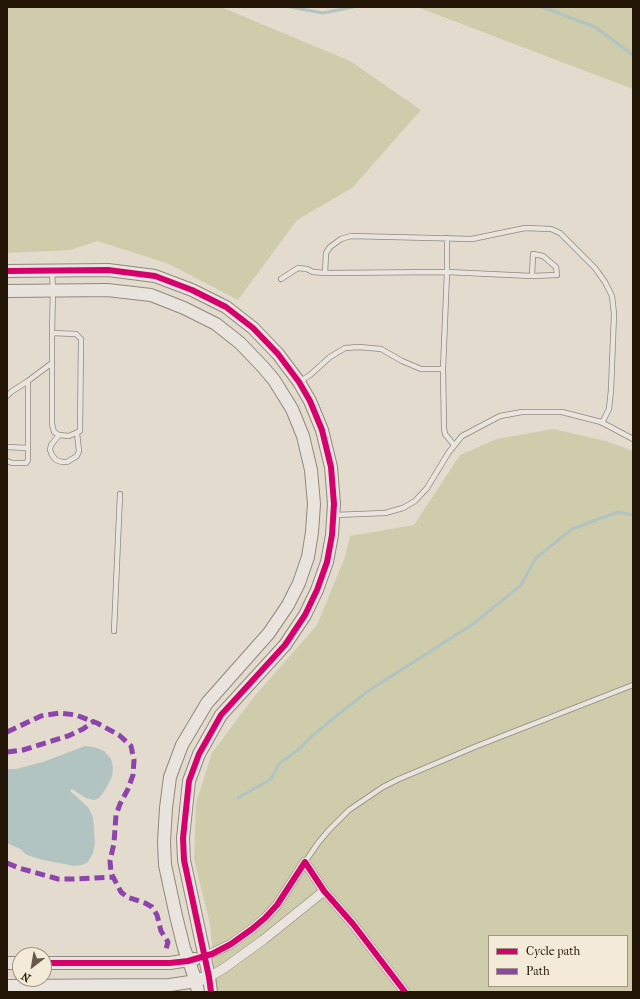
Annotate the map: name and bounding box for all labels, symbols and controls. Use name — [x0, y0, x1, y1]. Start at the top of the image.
legend — [488, 935, 628, 987]
text: Cycle path — [526, 944, 580, 958]
north arrow — [12, 947, 52, 987]
text: Path — [526, 964, 550, 978]
text: N — [19, 969, 33, 985]

